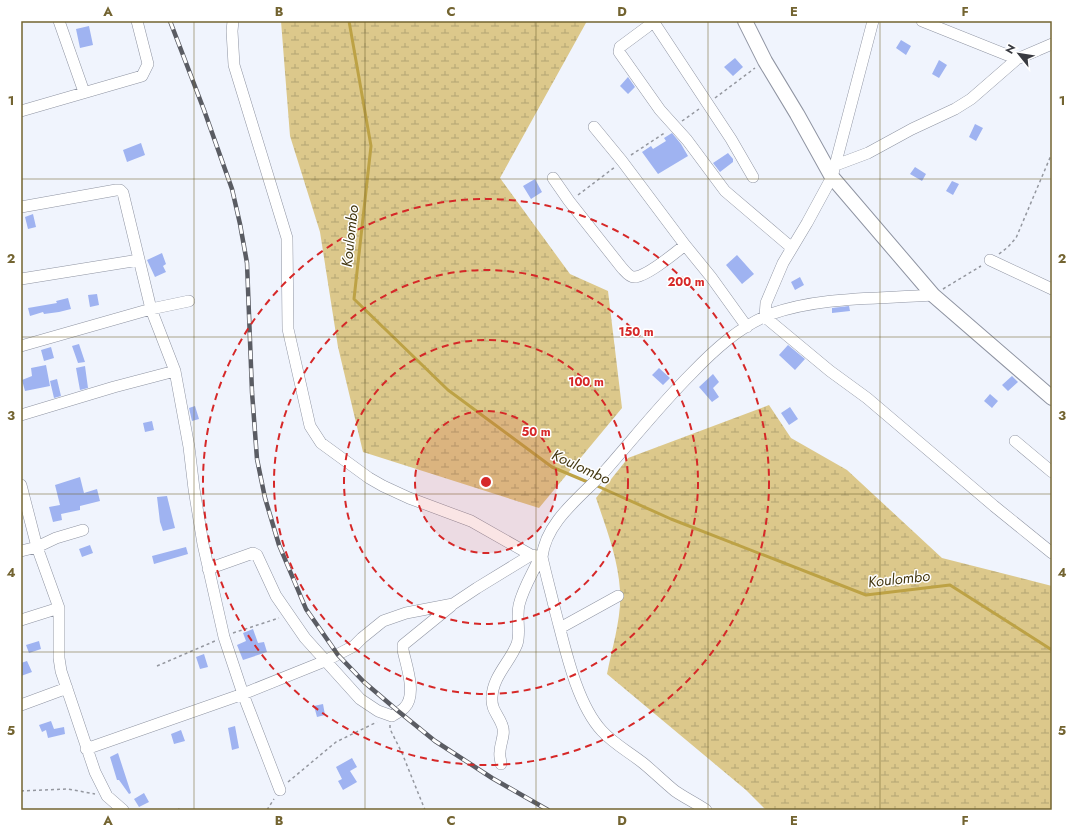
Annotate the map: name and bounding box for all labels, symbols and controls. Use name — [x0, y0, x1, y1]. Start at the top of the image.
text: A — [102, 2, 113, 21]
text: B — [275, 2, 284, 21]
text: C — [446, 2, 456, 21]
text: D — [617, 2, 627, 21]
text: E — [790, 2, 798, 21]
text: F — [961, 2, 969, 21]
north arrow — [999, 34, 1039, 74]
text: N — [1001, 41, 1019, 57]
text: 1 — [8, 91, 14, 110]
text: 1 — [1059, 91, 1065, 110]
water label: Koulombo — [336, 204, 364, 268]
text: 2 — [7, 249, 15, 268]
text: 2 — [1058, 249, 1066, 268]
text: 200 m — [667, 273, 705, 291]
text: 150 m — [618, 323, 654, 341]
text: 100 m — [568, 373, 604, 391]
text: 3 — [7, 406, 15, 425]
text: 3 — [1058, 406, 1066, 425]
text: 50 m — [521, 423, 551, 441]
water label: Koulombo — [548, 444, 614, 490]
centre of rings — [479, 475, 493, 489]
text: 4 — [6, 563, 16, 582]
text: 4 — [1057, 563, 1067, 582]
water label: Koulombo — [867, 565, 931, 593]
text: 5 — [7, 721, 15, 740]
text: 5 — [1058, 721, 1066, 740]
text: A — [102, 811, 113, 830]
text: B — [275, 811, 284, 830]
text: C — [446, 811, 456, 830]
text: D — [617, 811, 627, 830]
text: E — [790, 811, 798, 830]
text: F — [961, 811, 969, 830]

